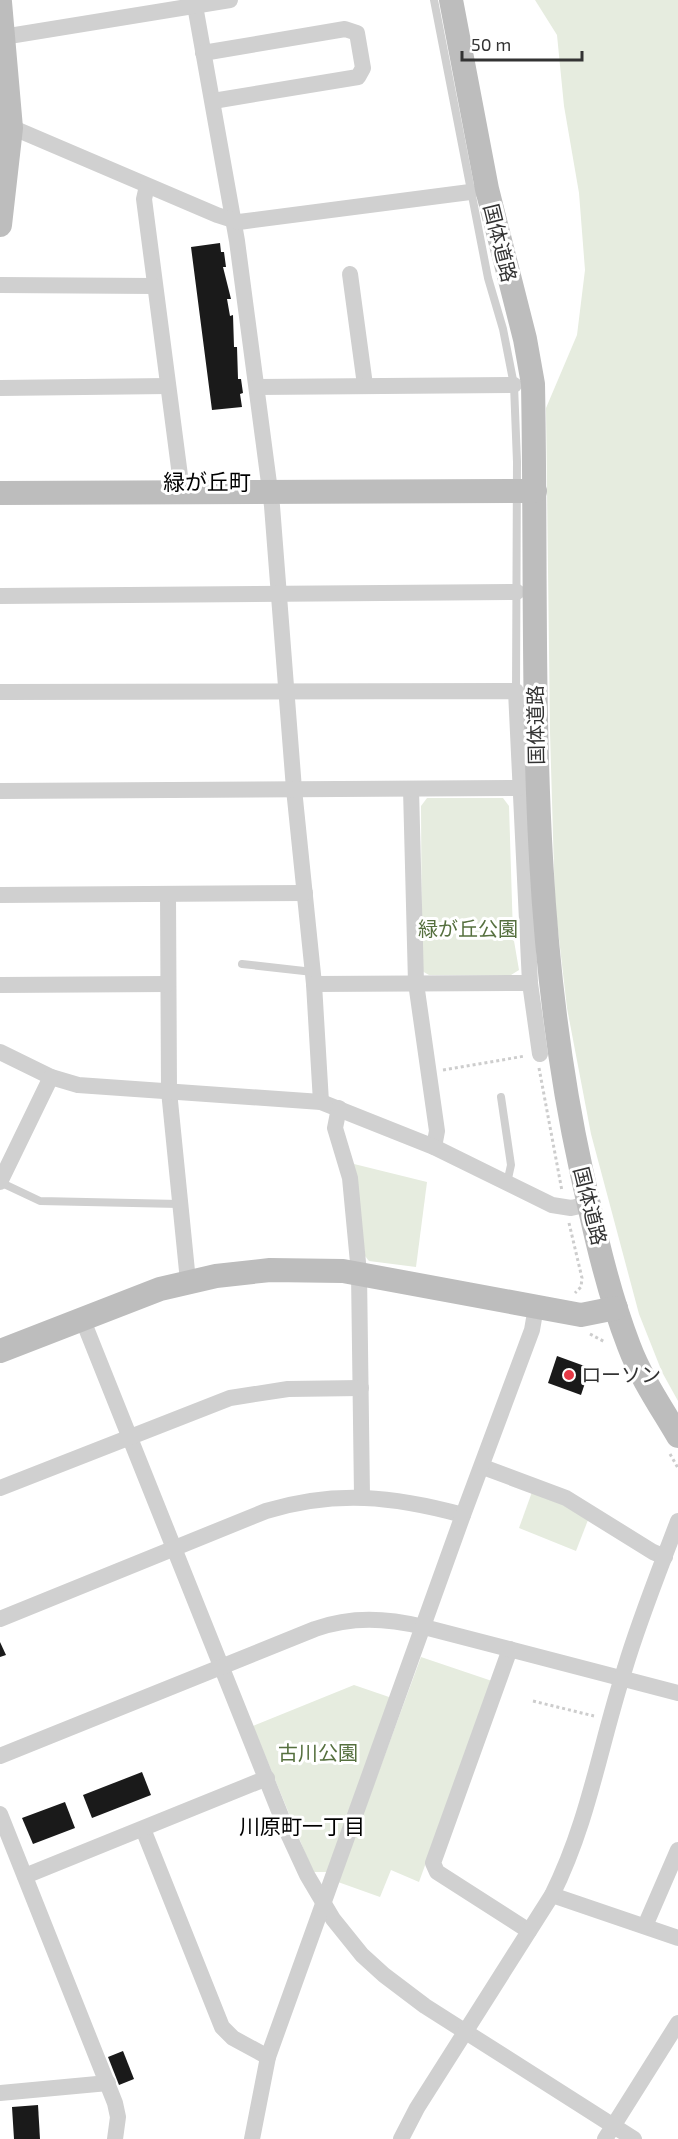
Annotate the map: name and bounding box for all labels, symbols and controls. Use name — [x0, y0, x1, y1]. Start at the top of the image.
scale bar — [462, 24, 582, 62]
text: 50 m — [471, 33, 511, 55]
street label: 国体道路 — [480, 201, 522, 284]
district label: 緑が丘町 — [163, 468, 251, 494]
street label: 国体道路 — [522, 685, 548, 765]
park label: 緑が丘公園 — [418, 916, 518, 940]
street label: 国体道路 — [570, 1164, 612, 1247]
place label: ローソン — [581, 1362, 661, 1386]
marker: ローソン — [562, 1368, 576, 1382]
park label: 古川公園 — [278, 1740, 358, 1764]
district label: 川原町一丁目 — [239, 1813, 365, 1838]

